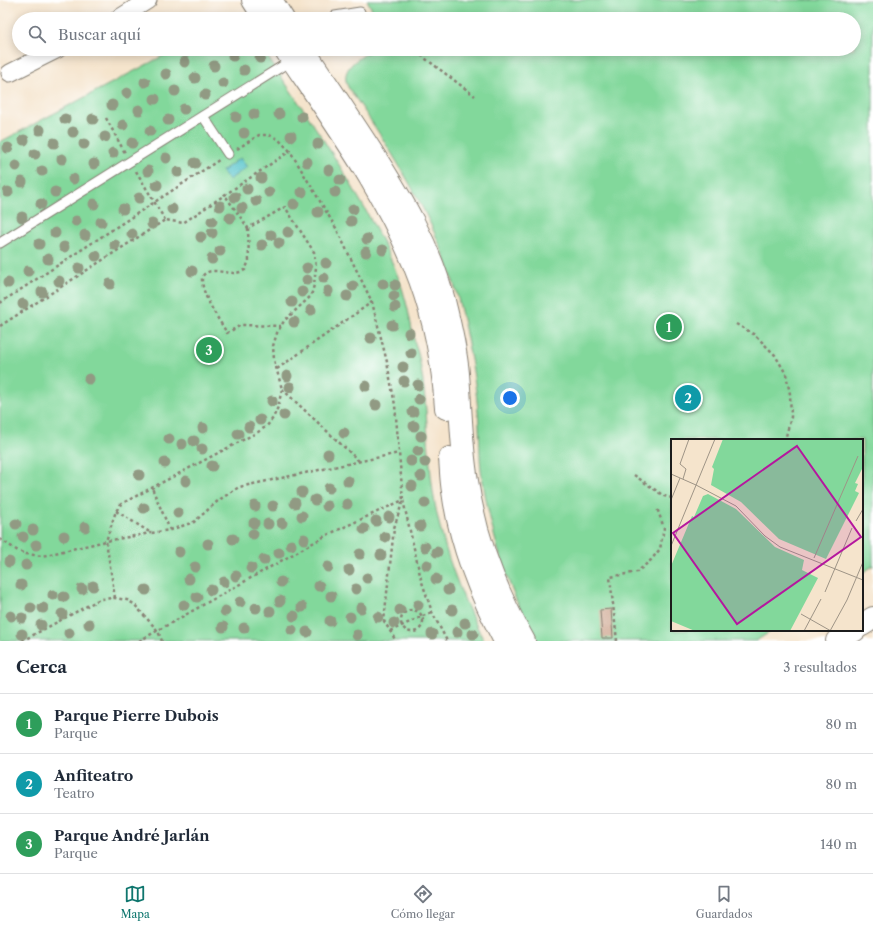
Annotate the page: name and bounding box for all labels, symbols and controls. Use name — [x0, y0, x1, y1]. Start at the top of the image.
search box — [12, 12, 861, 56]
icon: search — [26, 23, 48, 45]
text: Buscar aquí — [58, 25, 141, 44]
pin: 1 — [656, 312, 682, 342]
pin: 3 — [196, 335, 222, 365]
pin: 2 — [675, 383, 701, 413]
your location — [500, 388, 520, 408]
inset map — [671, 439, 863, 631]
text: Cerca — [16, 657, 67, 677]
text: 3 resultados — [783, 659, 857, 675]
text: Parque Pierre Dubois — [54, 706, 219, 725]
text: 1 — [26, 716, 32, 732]
text: 80 m — [825, 716, 857, 732]
text: Parque — [54, 725, 98, 741]
text: Anfiteatro — [54, 766, 133, 785]
text: 2 — [25, 776, 33, 792]
text: 80 m — [825, 776, 857, 792]
text: Teatro — [54, 785, 95, 801]
text: Parque André Jarlán — [54, 826, 210, 845]
text: 3 — [25, 836, 33, 852]
text: 140 m — [820, 836, 857, 852]
text: Parque — [54, 845, 98, 861]
tab: Mapa — [120, 883, 150, 921]
tab: Cómo llegar — [391, 883, 455, 921]
tab: Guardados — [696, 883, 753, 921]

